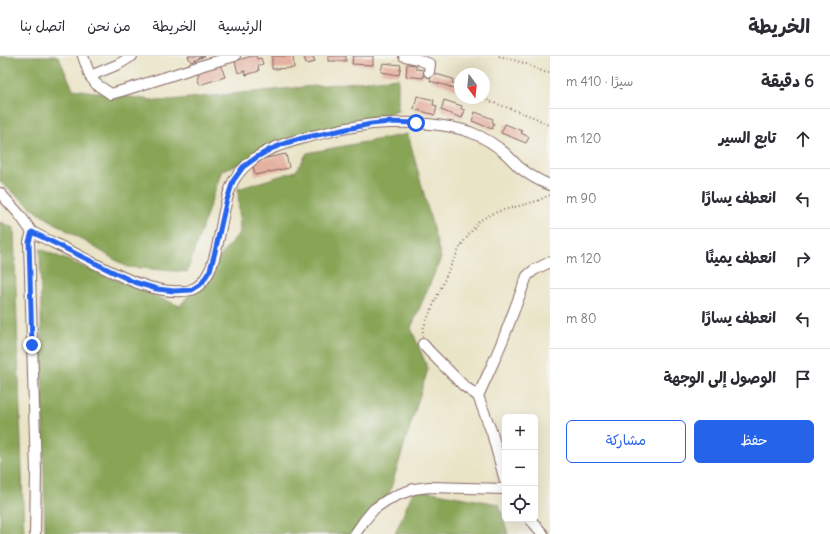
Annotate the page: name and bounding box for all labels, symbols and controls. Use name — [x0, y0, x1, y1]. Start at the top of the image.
text: الخريطة — [748, 14, 810, 38]
text: اتصل بنا — [20, 17, 65, 35]
text: من نحن — [87, 17, 131, 35]
text: الخريطة — [153, 17, 196, 35]
text: الرئيسية — [218, 17, 262, 35]
north arrow — [454, 68, 490, 104]
text: 6 دقيقة — [761, 70, 814, 92]
text: سيرًا · 410 m — [566, 73, 633, 90]
route start — [407, 114, 425, 132]
text: تابع السير — [719, 128, 776, 147]
icon: ahead — [792, 128, 814, 150]
text: 120 m — [566, 130, 601, 147]
text: انعطف يسارًا — [702, 188, 776, 207]
icon: left — [792, 188, 814, 210]
text: 90 m — [566, 190, 597, 207]
text: انعطف يمينًا — [705, 248, 776, 267]
icon: right — [792, 248, 814, 270]
text: 120 m — [566, 250, 601, 267]
text: انعطف يسارًا — [702, 308, 776, 327]
icon: left — [792, 308, 814, 330]
text: 80 m — [566, 310, 597, 327]
route end — [23, 336, 41, 354]
text: الوصول إلى الوجهة — [663, 368, 776, 387]
icon: arrive — [792, 368, 814, 390]
map controls — [502, 414, 538, 522]
button: + — [502, 414, 538, 450]
button: مشاركة — [566, 420, 686, 463]
button: حفظ — [694, 420, 814, 463]
button: − — [502, 450, 538, 486]
button: locate — [502, 486, 538, 522]

